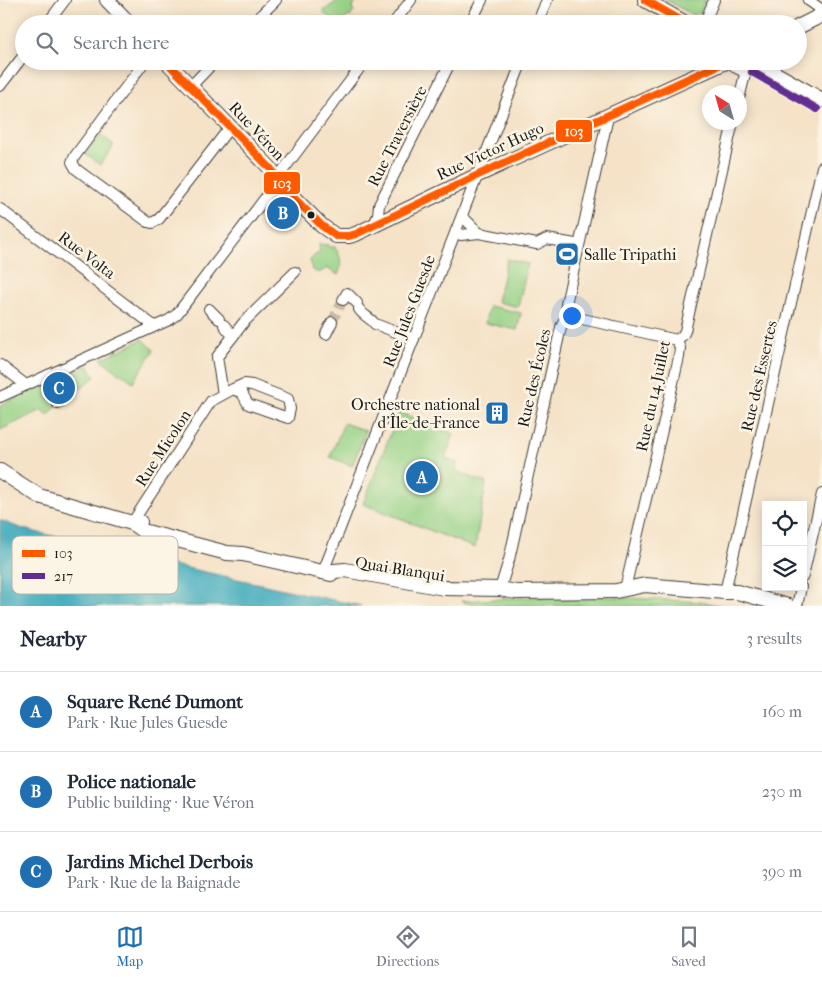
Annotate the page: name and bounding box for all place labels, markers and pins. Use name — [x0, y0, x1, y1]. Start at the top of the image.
pin: B — [267, 194, 299, 232]
unlabelled marker — [306, 210, 316, 220]
sports icon: Salle Tripathi — [554, 241, 580, 267]
place label: Salle Tripathi — [584, 245, 677, 264]
pin: C — [43, 369, 75, 407]
place label: Orchestre national d'Île-de-France — [351, 395, 481, 432]
building icon: Orchestre national d'Île-de-France — [484, 400, 510, 426]
pin: A — [406, 458, 438, 496]

